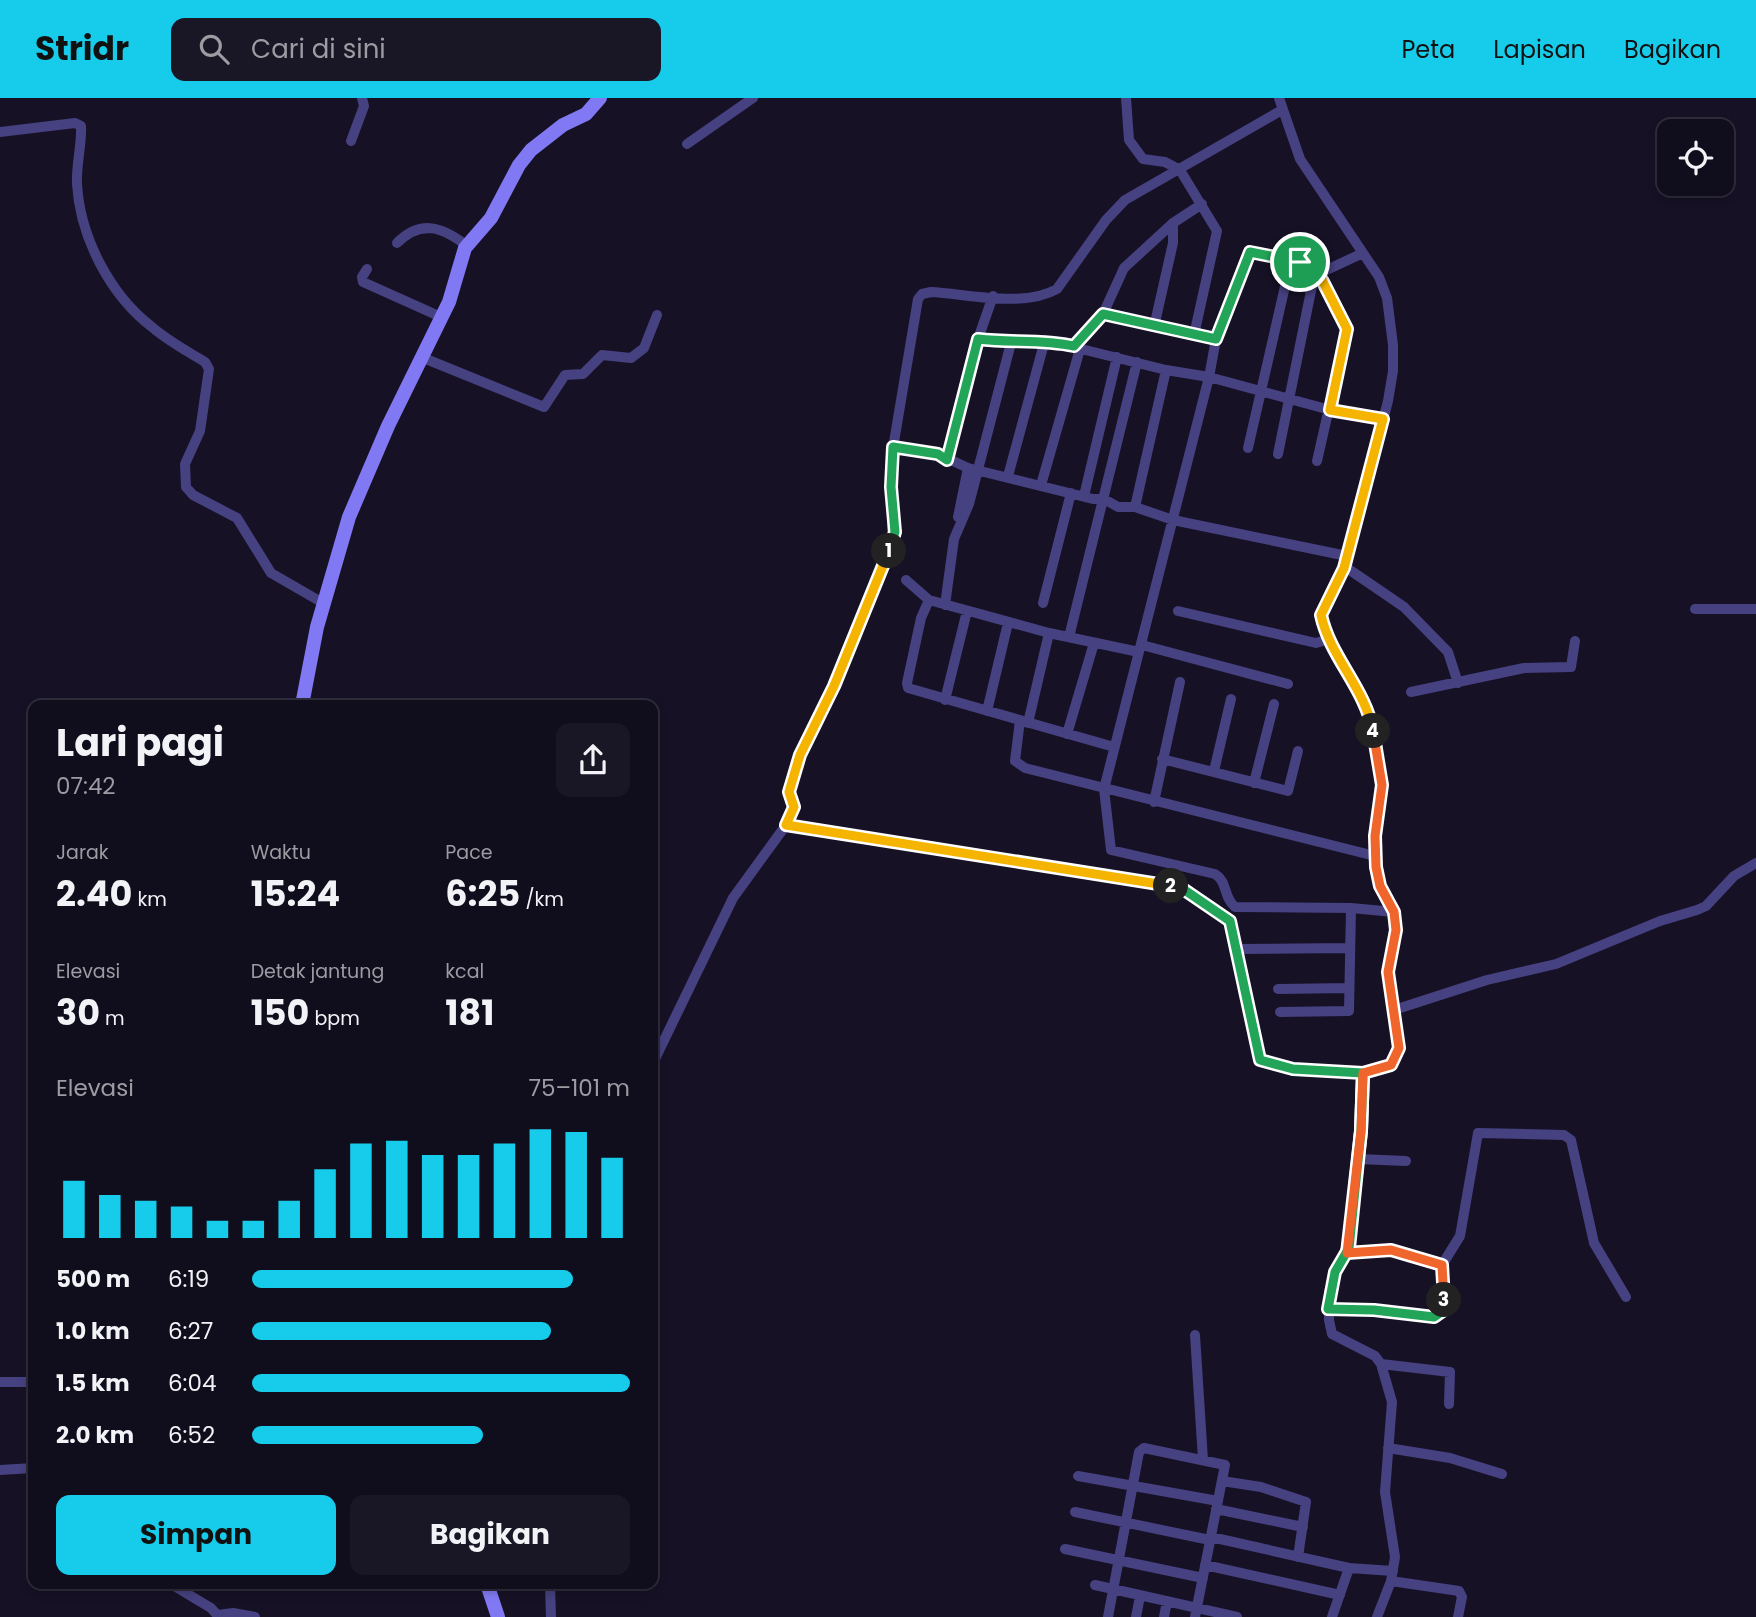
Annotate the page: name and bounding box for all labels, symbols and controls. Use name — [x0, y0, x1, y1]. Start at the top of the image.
search box — [171, 18, 661, 81]
text: Stridr — [35, 25, 129, 72]
icon: search — [195, 30, 233, 68]
text: Cari di sini — [251, 31, 386, 67]
text: Peta — [1401, 33, 1455, 66]
text: Lapisan — [1493, 33, 1586, 66]
text: Bagikan — [1624, 33, 1721, 66]
map controls — [1657, 119, 1734, 196]
button: locate — [1657, 119, 1734, 196]
pin — [1270, 232, 1330, 292]
icon: arrive — [1281, 243, 1319, 281]
pin: 1 — [872, 533, 906, 568]
text: 1 — [885, 537, 892, 564]
pin: 4 — [1356, 714, 1390, 748]
text: Lari pagi — [56, 716, 224, 769]
text: 4 — [1366, 717, 1379, 744]
button: share — [556, 723, 630, 797]
text: 07:42 — [56, 770, 116, 802]
text: Jarak — [56, 839, 109, 866]
text: Waktu — [251, 839, 311, 866]
text: Pace — [445, 839, 493, 866]
pin: 2 — [1154, 868, 1188, 904]
text: 2.40 — [56, 869, 132, 918]
text: 15:24 — [251, 869, 340, 918]
text: 6:25 — [445, 869, 520, 918]
text: 2 — [1165, 872, 1176, 899]
text: km — [132, 886, 167, 913]
text: /km — [520, 886, 564, 913]
text: Elevasi — [56, 958, 120, 985]
text: Detak jantung — [251, 958, 384, 985]
text: kcal — [445, 958, 484, 985]
text: 30 — [56, 988, 100, 1037]
text: 150 — [251, 988, 309, 1037]
text: 181 — [445, 988, 494, 1037]
text: m — [100, 1005, 125, 1032]
text: bpm — [309, 1005, 360, 1032]
text: Elevasi — [56, 1072, 134, 1104]
text: 75–101 m — [528, 1072, 630, 1104]
text: 500 m — [56, 1263, 130, 1295]
text: 6:19 — [168, 1263, 209, 1295]
pin: 3 — [1426, 1282, 1462, 1318]
text: 3 — [1438, 1286, 1449, 1313]
text: 1.0 km — [56, 1315, 130, 1347]
text: 6:27 — [168, 1315, 213, 1347]
text: 1.5 km — [56, 1367, 130, 1399]
text: 6:04 — [168, 1367, 216, 1399]
text: 2.0 km — [56, 1419, 134, 1451]
text: 6:52 — [168, 1419, 215, 1451]
button: Simpan — [56, 1495, 336, 1575]
button: Bagikan — [350, 1495, 630, 1575]

